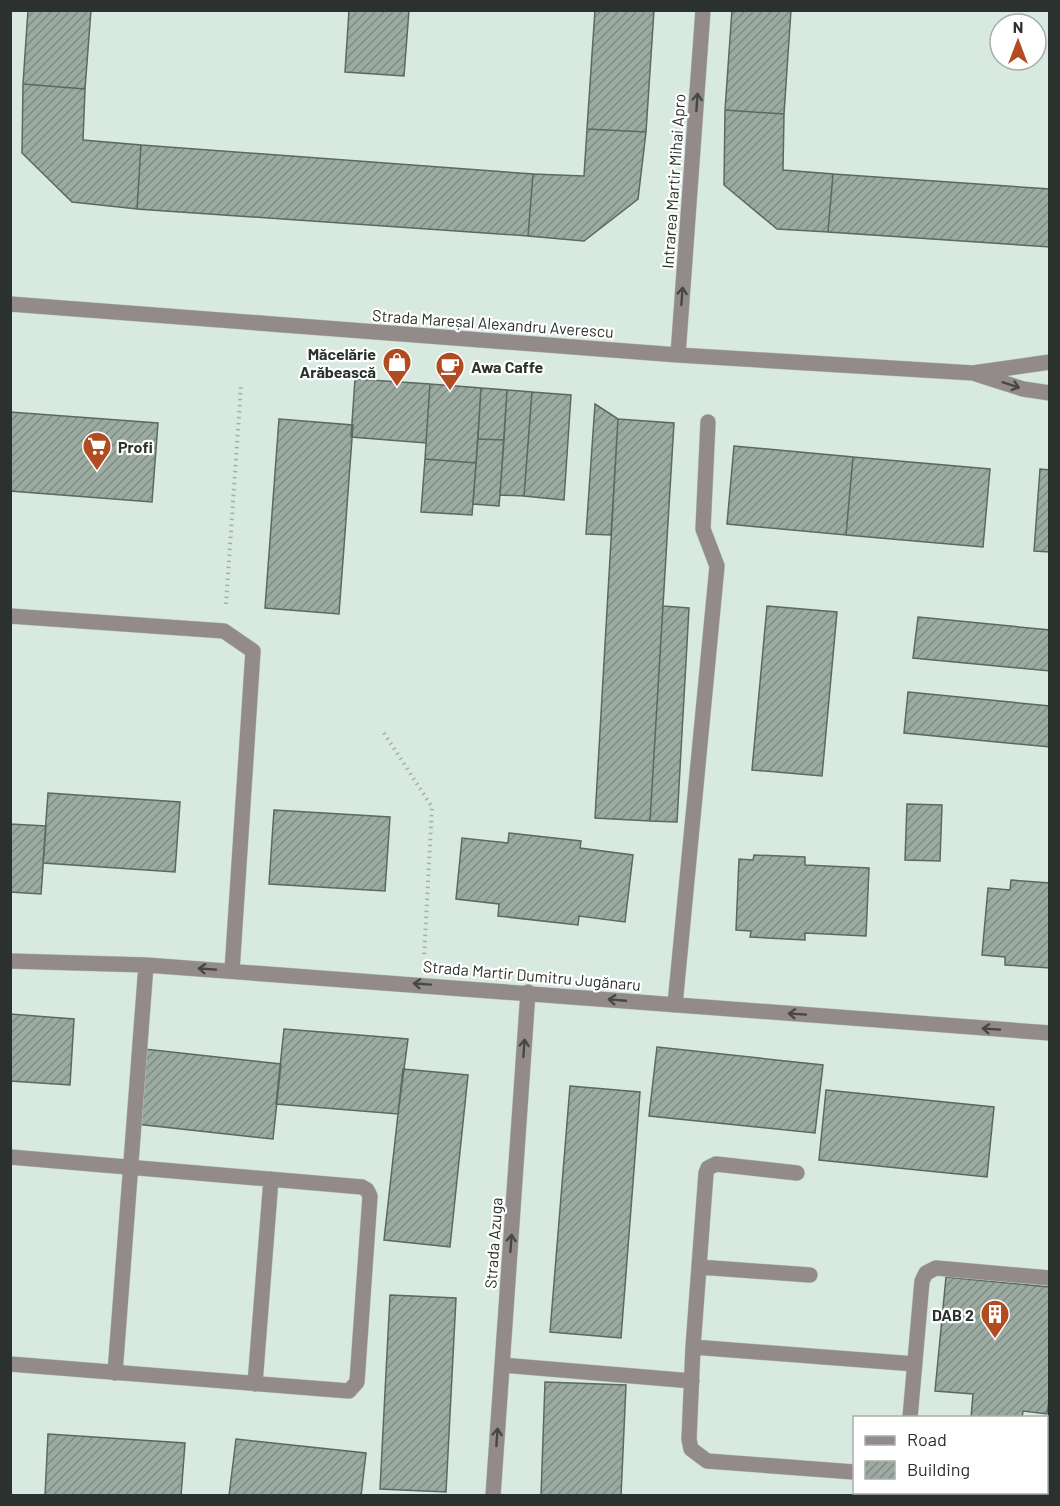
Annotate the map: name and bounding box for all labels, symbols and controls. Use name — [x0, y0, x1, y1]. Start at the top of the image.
north arrow — [988, 12, 1048, 72]
text: N — [1013, 17, 1023, 36]
one-way arrow — [691, 92, 702, 112]
street label: Intrarea Martir Mihai Apro — [657, 93, 689, 269]
one-way arrow — [677, 287, 688, 307]
street label: Strada Mareșal Alexandru Averescu — [372, 305, 614, 341]
place label: Măcelărie Arăbească — [300, 344, 376, 381]
shop icon: Măcelărie Arăbească — [381, 346, 413, 388]
cafe icon: Awa Caffe — [434, 350, 466, 392]
place label: Awa Caffe — [471, 357, 543, 376]
one-way arrow — [1001, 380, 1020, 391]
supermarket icon: Profi — [81, 430, 113, 472]
place label: Profi — [118, 437, 153, 456]
street label: Strada Martir Dumitru Jugănaru — [422, 956, 642, 994]
one-way arrow — [197, 963, 217, 974]
one-way arrow — [413, 979, 433, 990]
one-way arrow — [607, 994, 627, 1005]
one-way arrow — [787, 1008, 807, 1019]
one-way arrow — [982, 1023, 1002, 1034]
one-way arrow — [519, 1039, 530, 1059]
street label: Strada Azuga — [480, 1197, 506, 1289]
one-way arrow — [505, 1233, 516, 1253]
building icon: DAB 2 — [979, 1298, 1011, 1340]
place label: DAB 2 — [932, 1305, 974, 1324]
legend — [853, 1416, 1048, 1494]
one-way arrow — [492, 1428, 503, 1448]
text: Road — [907, 1428, 947, 1450]
text: Building — [907, 1458, 970, 1480]

